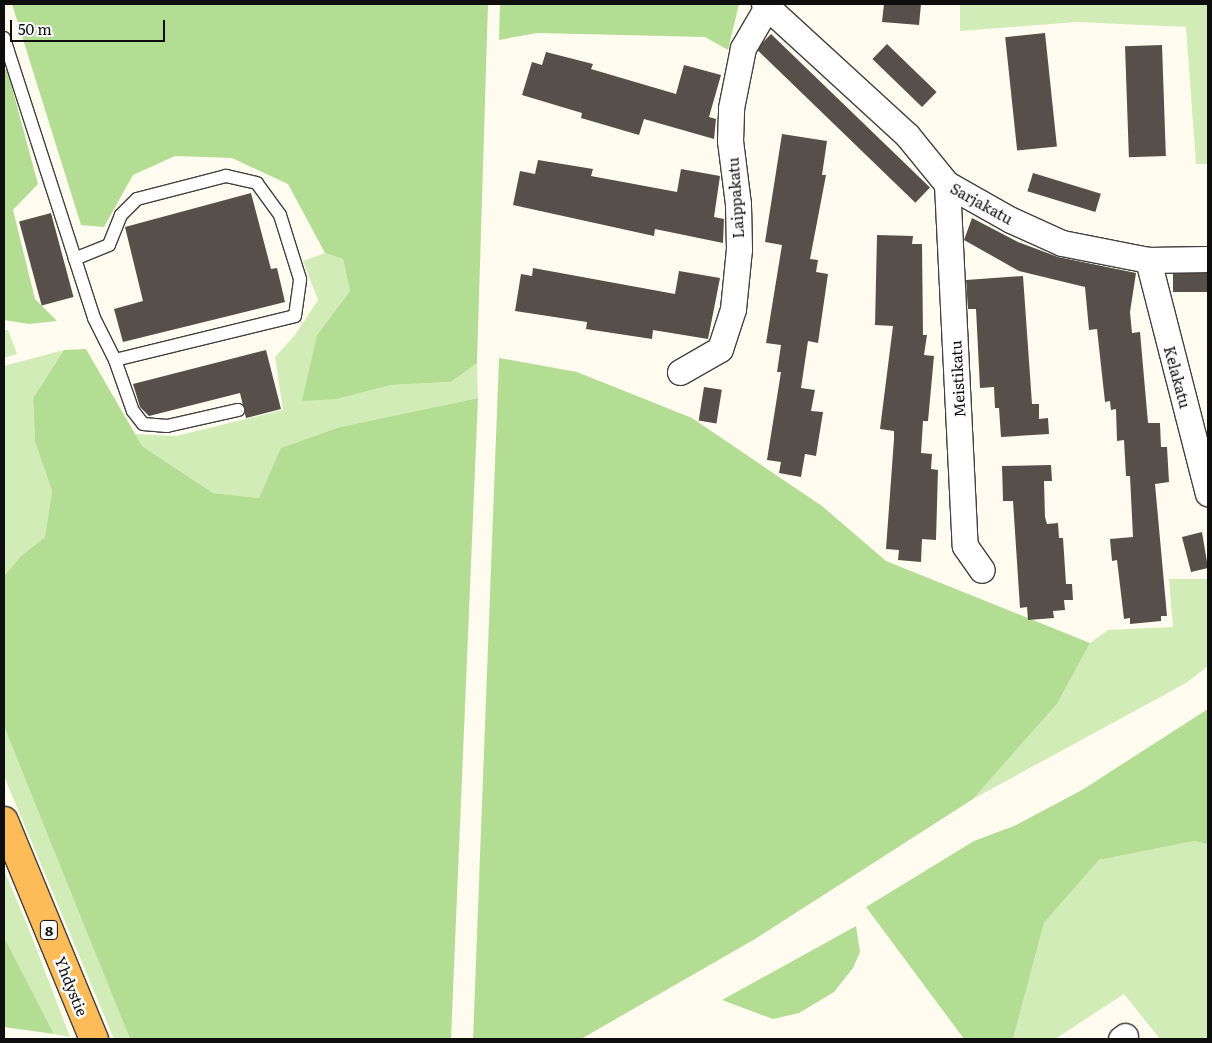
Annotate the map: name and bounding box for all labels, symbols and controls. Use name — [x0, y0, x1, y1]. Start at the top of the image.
scale bar — [12, 10, 168, 42]
text: 50 m — [18, 17, 52, 40]
street label: Laippakatu — [723, 157, 747, 239]
street label: Sarjakatu — [948, 179, 1016, 227]
street label: Meistikatu — [946, 340, 968, 418]
street label: Kelakatu — [1161, 344, 1195, 410]
road number: 8 — [39, 918, 59, 942]
street label: Yhdystie — [52, 953, 92, 1019]

